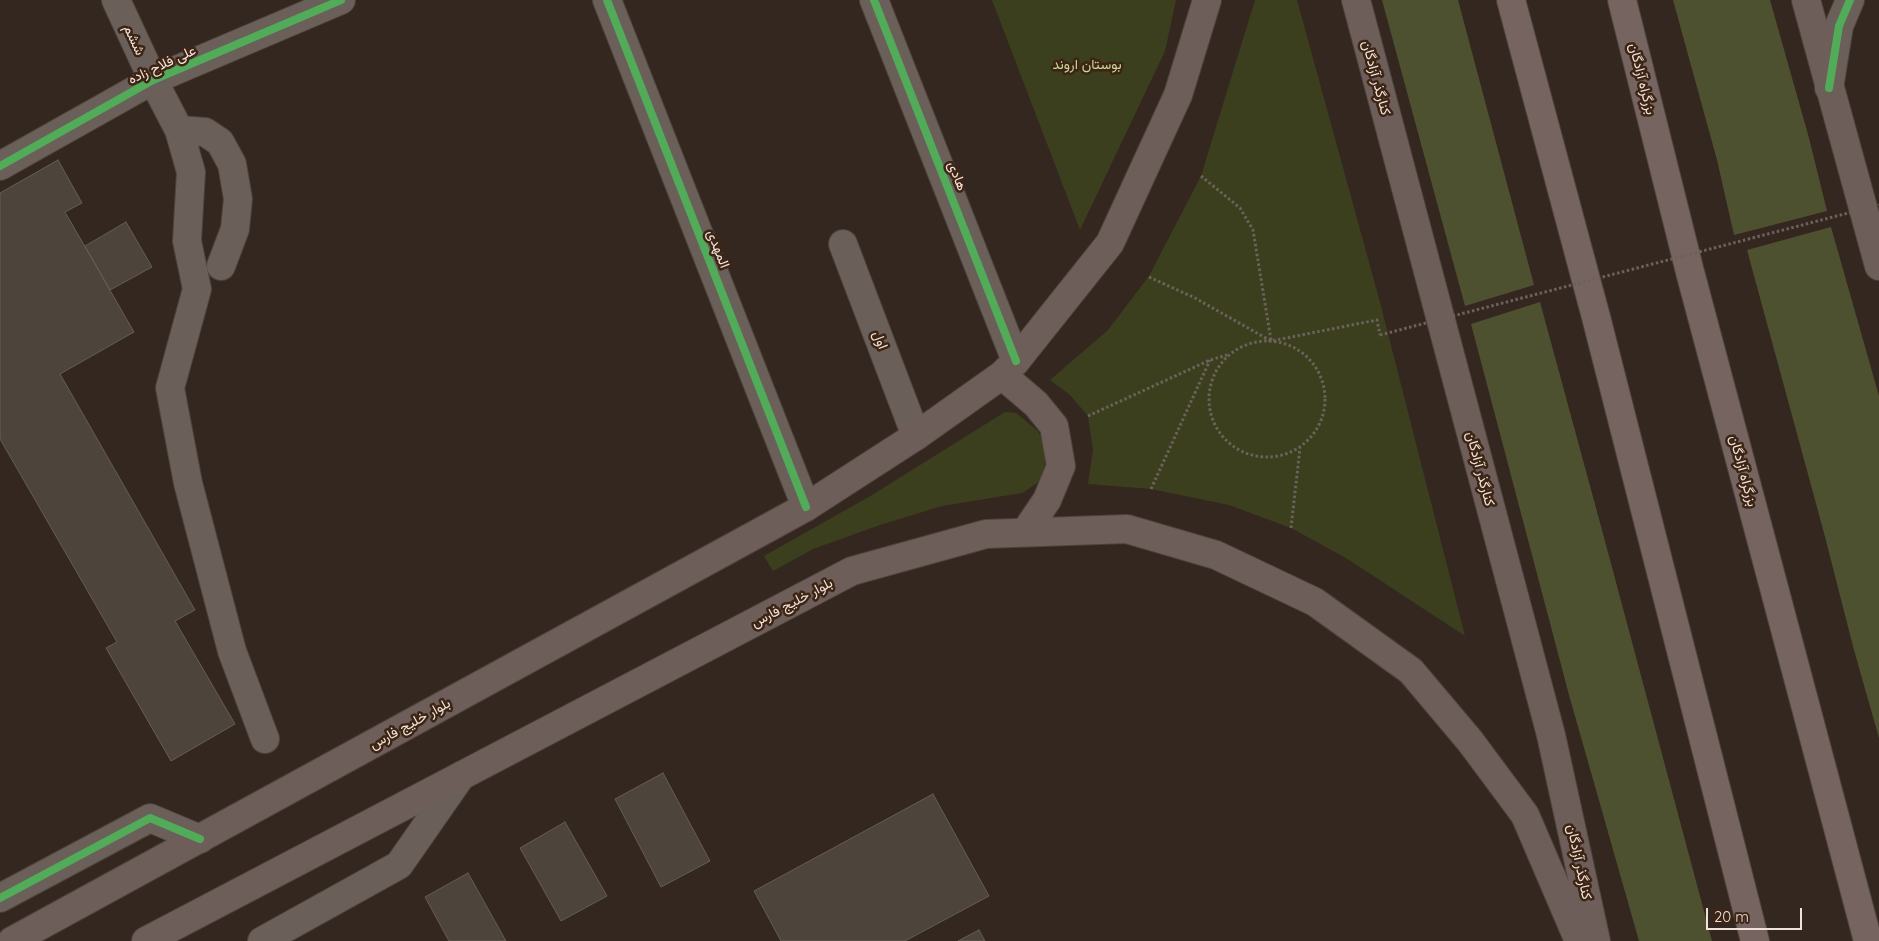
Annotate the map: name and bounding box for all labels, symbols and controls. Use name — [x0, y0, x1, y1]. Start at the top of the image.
street label: ششم — [120, 22, 148, 58]
street label: کنارگذر آزادگان — [1358, 39, 1394, 117]
street label: بزرگراه آزادگان — [1625, 41, 1659, 117]
street label: علی فلاح زاده — [125, 42, 199, 88]
park label: بوستان اروند — [1052, 57, 1122, 73]
street label: هادی — [944, 159, 970, 193]
street label: المهدی — [703, 228, 733, 270]
street label: اول — [869, 328, 891, 352]
street label: کنارگذر آزادگان — [1462, 430, 1498, 508]
street label: بزرگراه آزادگان — [1725, 433, 1761, 509]
street label: بلوار خلیج فارس — [748, 574, 836, 632]
street label: بلوار خلیج فارس — [367, 695, 453, 753]
street label: کنارگذر آزادگان — [1563, 823, 1595, 901]
scale bar — [1709, 898, 1805, 930]
text: 20 m — [1714, 907, 1749, 926]

